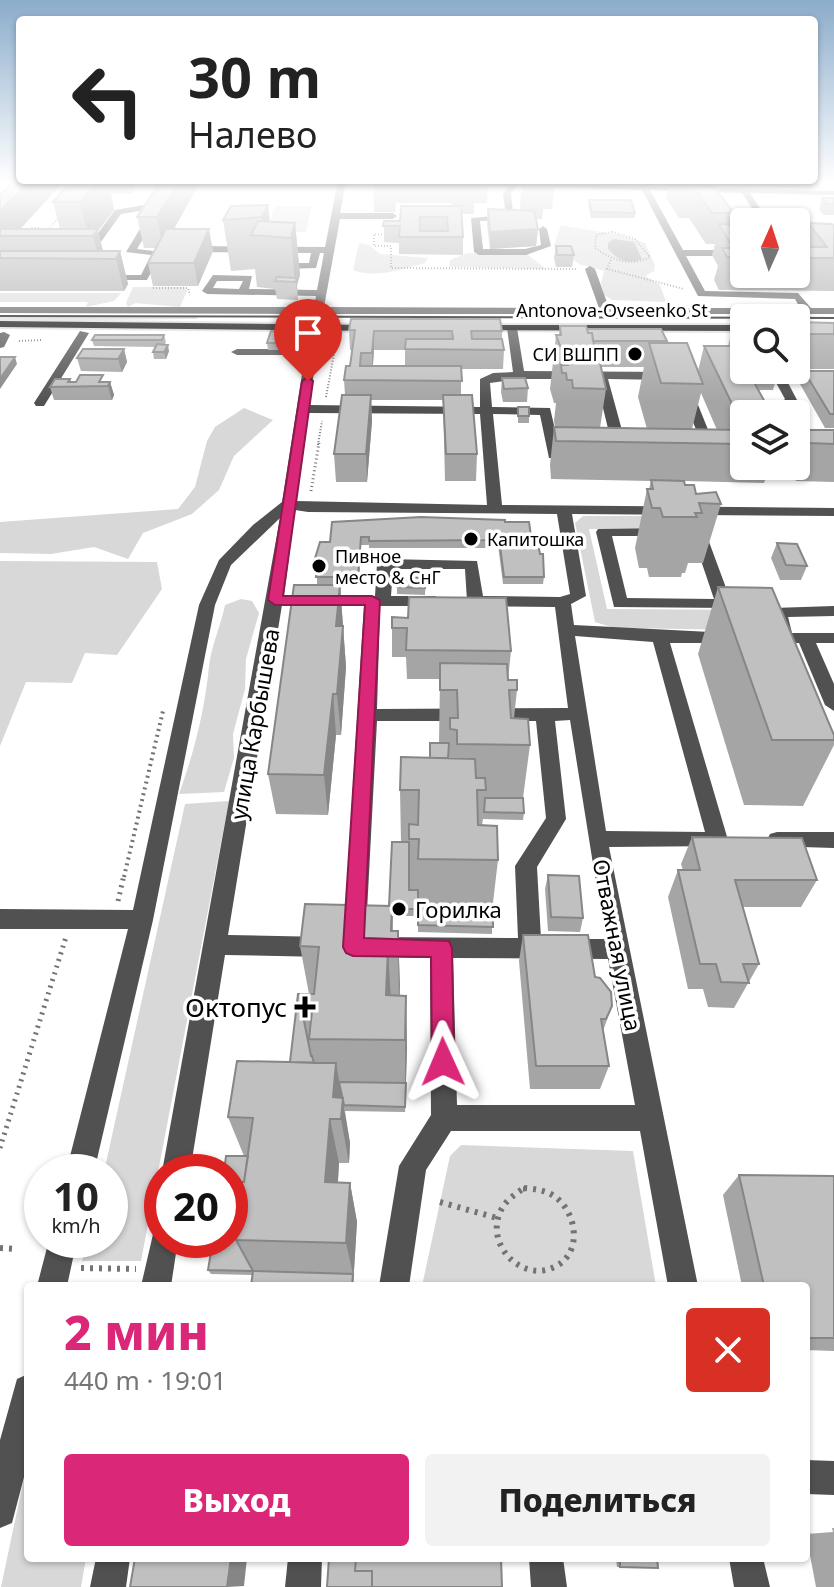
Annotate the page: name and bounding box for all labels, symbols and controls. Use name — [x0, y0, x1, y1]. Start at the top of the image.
text: 30 m — [188, 38, 321, 114]
icon: left — [56, 48, 160, 152]
text: Налево — [188, 110, 317, 159]
north arrow — [730, 208, 810, 288]
map controls — [730, 208, 810, 480]
street label: Antonova-Ovseenko St — [516, 298, 708, 322]
pin — [274, 299, 342, 381]
button: search — [730, 304, 810, 384]
icon: arrive — [286, 311, 330, 355]
place label: СИ ВШПП — [532, 342, 619, 366]
marker: СИ ВШПП — [626, 345, 644, 363]
button: layers — [730, 400, 810, 480]
place label: Капитошка — [487, 527, 584, 551]
marker: Капитошка — [462, 530, 480, 548]
place label: Пивное место & СнГ — [335, 544, 441, 589]
marker: Пивное место & СнГ — [310, 557, 328, 575]
street label: улица Карбышева — [222, 626, 286, 822]
street label: Отважная улица — [587, 857, 649, 1033]
place label: Горилка — [415, 894, 502, 924]
marker: Горилка — [390, 900, 408, 918]
place label: Октопус — [185, 989, 287, 1025]
marker: Октопус — [294, 996, 316, 1018]
position arrow — [401, 1020, 485, 1104]
speed limit sign: 20 — [144, 1154, 248, 1258]
text: 10 — [53, 1168, 99, 1223]
text: km/h — [51, 1212, 101, 1239]
text: 2 мин — [64, 1299, 209, 1364]
button: close — [686, 1308, 770, 1392]
text: 440 m · 19:01 — [64, 1362, 227, 1398]
button: Выход — [64, 1454, 409, 1546]
button: Поделиться — [425, 1454, 770, 1546]

